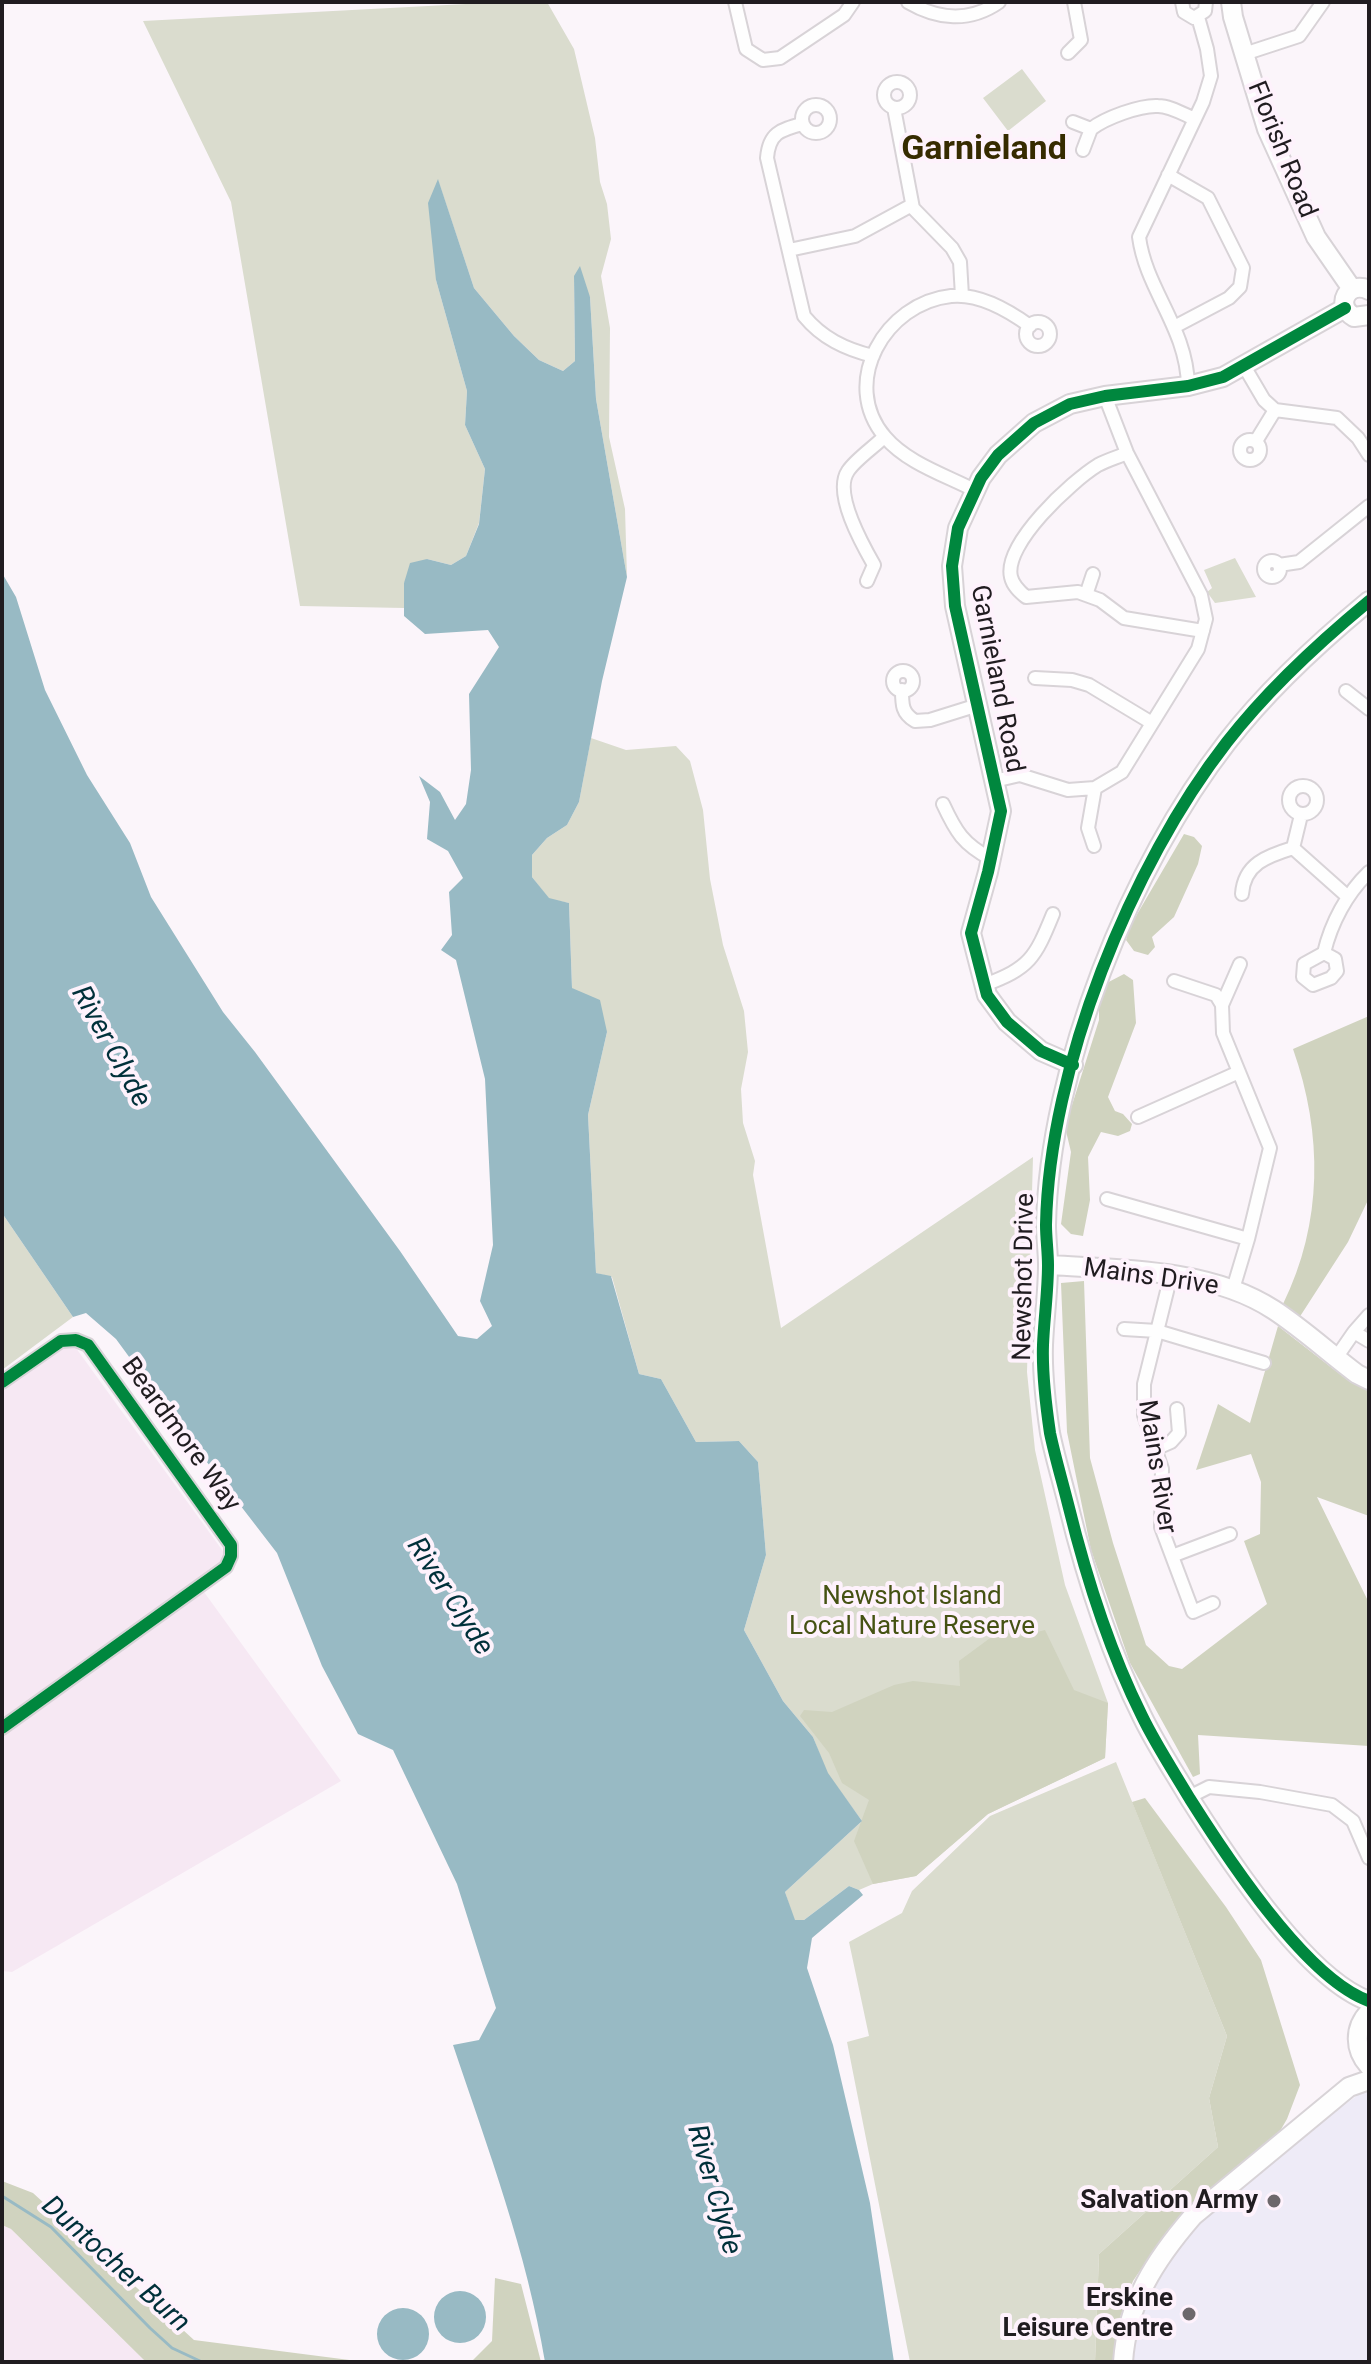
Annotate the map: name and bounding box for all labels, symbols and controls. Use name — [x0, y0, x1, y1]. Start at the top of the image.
street label: Florish Road — [1239, 77, 1323, 223]
district label: Garnieland — [901, 130, 1067, 170]
street label: Garnieland Road — [962, 582, 1030, 776]
water label: River Clyde — [63, 980, 157, 1114]
street label: Newshot Drive — [1008, 1193, 1042, 1361]
street label: Mains Drive — [1082, 1253, 1220, 1303]
street label: Beardmore Way — [114, 1352, 246, 1518]
street label: Mains River — [1130, 1398, 1182, 1536]
water label: River Clyde — [399, 1532, 499, 1662]
park label: Newshot Island Local Nature Reserve — [789, 1581, 1035, 1642]
water label: River Clyde — [678, 2121, 748, 2259]
place label: Salvation Army — [1080, 2185, 1258, 2217]
water label: Duntocher Burn — [34, 2190, 196, 2340]
marker: Salvation Army — [1265, 2192, 1283, 2210]
place label: Erskine Leisure Centre — [1003, 2283, 1173, 2344]
marker: Erskine Leisure Centre — [1180, 2305, 1198, 2323]

